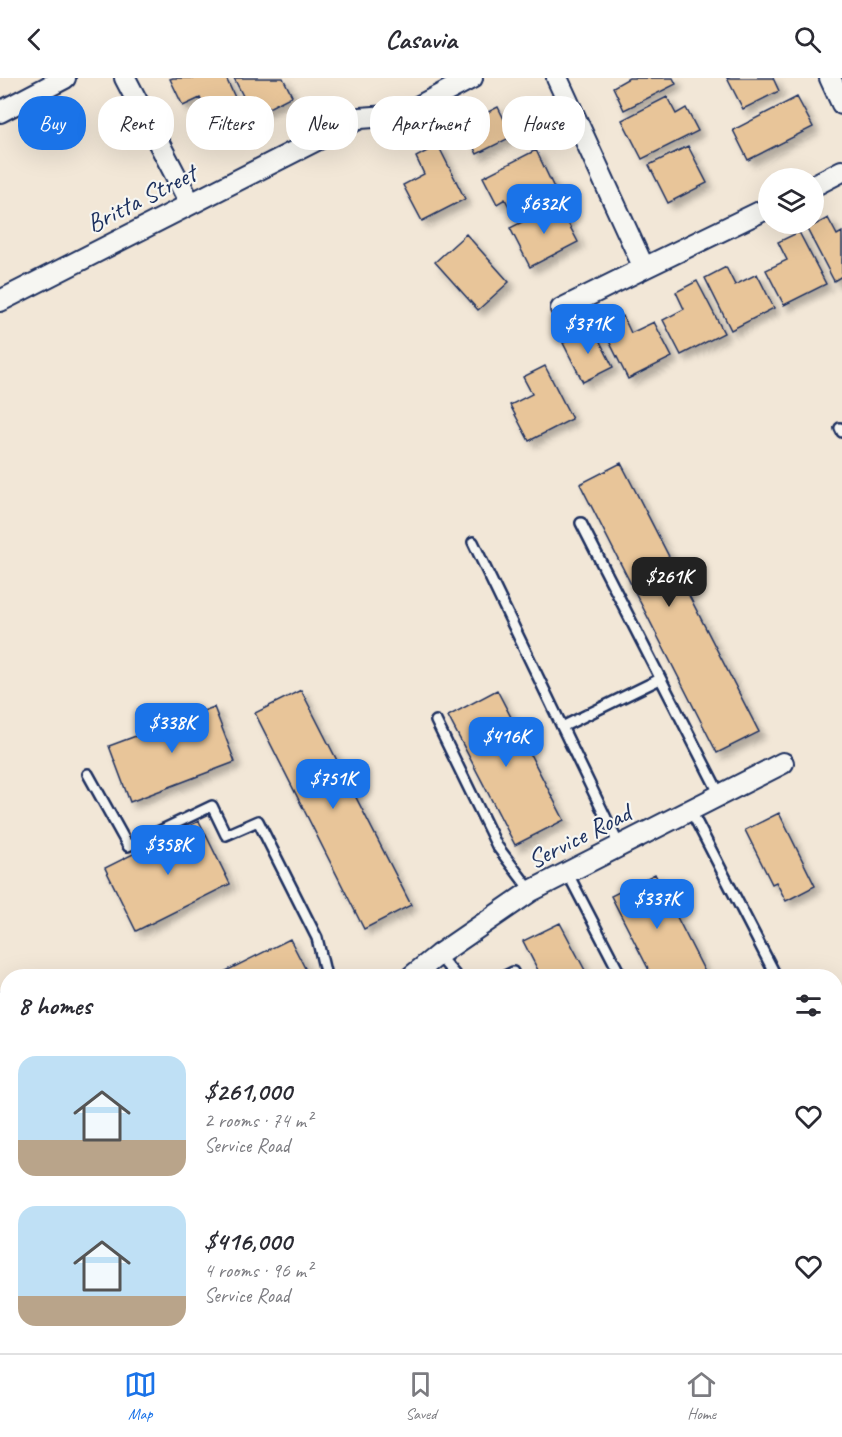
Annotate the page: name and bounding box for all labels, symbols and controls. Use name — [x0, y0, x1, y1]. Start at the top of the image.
text: Casavia — [385, 22, 457, 56]
icon: back — [18, 23, 51, 56]
icon: search — [791, 23, 824, 56]
chip: Buy — [18, 96, 86, 150]
chip: Rent — [98, 96, 174, 150]
chip: Filters — [186, 96, 274, 150]
chip: New — [286, 96, 358, 150]
chip: Apartment — [370, 96, 490, 150]
chip: House — [502, 96, 585, 150]
street label: Britta Street — [81, 155, 204, 240]
map controls — [758, 168, 824, 234]
button: layers — [758, 168, 824, 234]
pin: $632K — [502, 184, 586, 235]
text: $632K — [521, 191, 567, 216]
pin: $371K — [546, 304, 630, 355]
text: $371K — [565, 311, 611, 336]
pin: $261K — [627, 557, 711, 608]
text: $261K — [646, 564, 692, 589]
pin: $338K — [130, 703, 214, 754]
text: $338K — [149, 710, 195, 735]
pin: $416K — [464, 717, 548, 768]
text: $416K — [483, 724, 529, 749]
pin: $751K — [291, 759, 375, 810]
text: $751K — [310, 766, 356, 791]
street label: Service Road — [522, 795, 640, 876]
pin: $358K — [126, 825, 210, 876]
text: $358K — [145, 832, 191, 857]
pin: $337K — [615, 879, 699, 930]
text: $337K — [634, 886, 680, 911]
text: 8 homes — [18, 989, 91, 1022]
icon: filters — [792, 989, 825, 1022]
text: $261,000 — [204, 1075, 292, 1108]
icon: home — [66, 1080, 138, 1152]
icon: heart — [792, 1100, 825, 1133]
text: 2 rooms · 74 m² — [204, 1108, 312, 1133]
text: Service Road — [204, 1133, 290, 1158]
text: $416,000 — [204, 1225, 292, 1258]
icon: home — [66, 1230, 138, 1302]
icon: heart — [792, 1250, 825, 1283]
text: 4 rooms · 96 m² — [204, 1258, 312, 1283]
text: Service Road — [204, 1283, 290, 1308]
tab: Map — [124, 1368, 157, 1424]
tab: Saved — [404, 1368, 437, 1424]
tab: Home — [685, 1368, 718, 1424]

